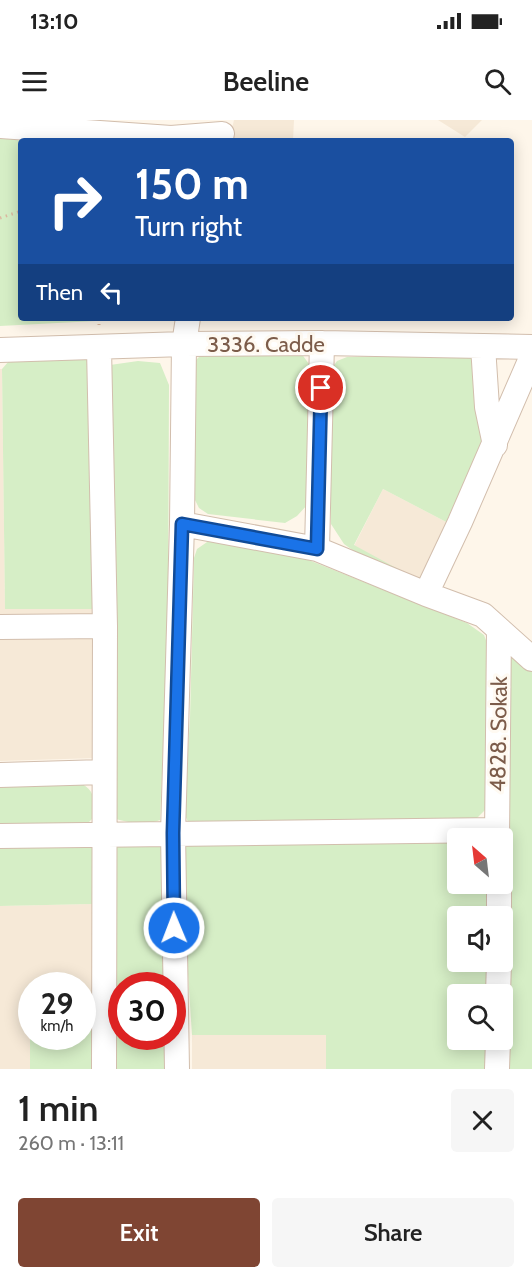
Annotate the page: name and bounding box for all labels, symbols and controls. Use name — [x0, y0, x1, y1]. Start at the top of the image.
text: 13:10 — [30, 8, 79, 35]
icon: menu — [18, 65, 51, 98]
text: Beeline — [223, 65, 309, 98]
icon: search — [481, 65, 514, 98]
text: 150 m — [135, 158, 249, 210]
icon: right — [36, 162, 114, 240]
text: Turn right — [135, 210, 242, 243]
icon: left — [95, 276, 128, 309]
text: Then — [36, 279, 83, 306]
street label: 3336. Cadde — [207, 331, 325, 358]
pin — [295, 362, 346, 413]
icon: arrive — [304, 371, 337, 404]
street label: 4828. Sokak — [484, 676, 513, 792]
north arrow — [447, 828, 513, 894]
map controls — [447, 828, 513, 1050]
position arrow — [142, 896, 206, 960]
button: sound — [447, 906, 513, 972]
speed limit sign: 30 — [108, 972, 186, 1050]
button: search — [447, 984, 513, 1050]
text: 29 — [41, 985, 73, 1022]
text: km/h — [41, 1017, 73, 1035]
text: 1 min — [18, 1086, 98, 1130]
button: close — [451, 1089, 514, 1152]
text: 260 m · 13:11 — [18, 1131, 124, 1155]
button: Exit — [18, 1198, 260, 1267]
button: Share — [272, 1198, 514, 1267]

